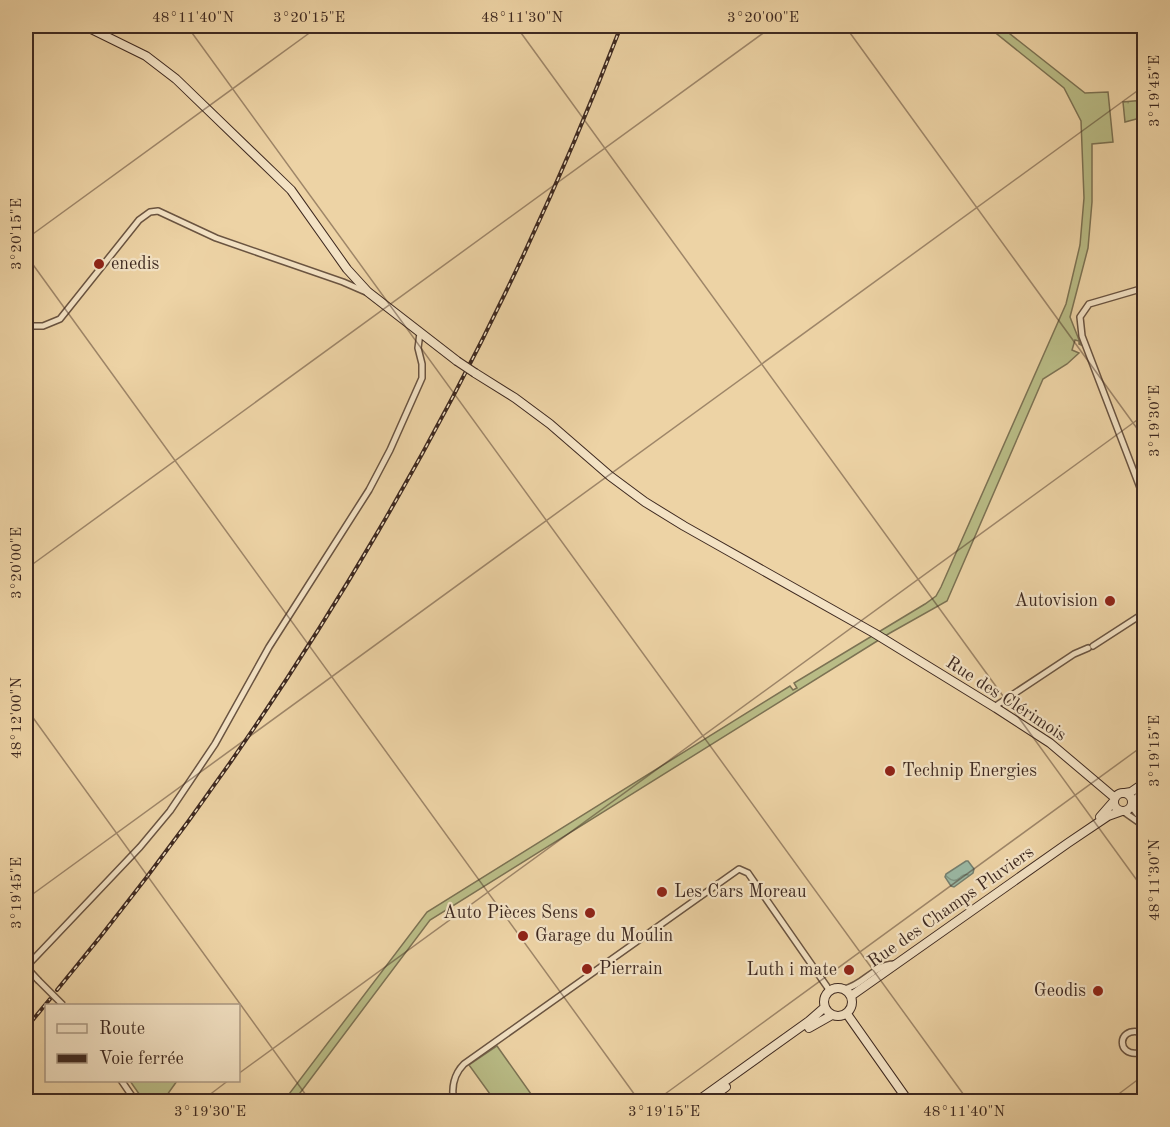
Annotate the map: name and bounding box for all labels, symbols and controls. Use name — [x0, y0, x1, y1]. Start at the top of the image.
text: 48°11'40"N — [152, 11, 234, 26]
text: 3°20'15"E — [273, 11, 345, 26]
text: 48°11'30"N — [481, 11, 563, 26]
text: 3°20'00"E — [727, 11, 799, 26]
text: 3°19'45"E — [1148, 55, 1163, 127]
text: 3°20'15"E — [10, 198, 25, 270]
place label: enedis — [111, 255, 160, 273]
marker: enedis — [92, 257, 106, 271]
text: 3°19'30"E — [1148, 385, 1163, 457]
text: 3°20'00"E — [10, 527, 25, 599]
place label: Autovision — [1014, 592, 1098, 610]
marker: Autovision — [1103, 594, 1117, 608]
street label: Rue des Clérimois — [943, 653, 1070, 745]
text: 48°12'00"N — [10, 677, 25, 759]
text: 3°19'15"E — [1148, 715, 1163, 787]
place label: Technip Energies — [902, 762, 1037, 780]
marker: Technip Energies — [883, 764, 897, 778]
text: 48°11'30"N — [1148, 839, 1163, 921]
street label: Rue des Champs Pluviers — [865, 843, 1037, 971]
text: 3°19'45"E — [10, 857, 25, 929]
place label: Les Cars Moreau — [674, 883, 807, 901]
marker: Les Cars Moreau — [655, 885, 669, 899]
place label: Auto Pièces Sens — [443, 904, 578, 922]
marker: Auto Pièces Sens — [583, 906, 597, 920]
place label: Garage du Moulin — [535, 927, 674, 945]
marker: Garage du Moulin — [516, 929, 530, 943]
place label: Pierrain — [599, 960, 663, 978]
place label: Luth i mate — [747, 961, 837, 979]
marker: Pierrain — [580, 962, 594, 976]
marker: Luth i mate — [842, 963, 856, 977]
place label: Geodis — [1034, 982, 1086, 1000]
marker: Geodis — [1091, 984, 1105, 998]
legend — [45, 1004, 240, 1082]
text: Route — [99, 1020, 145, 1038]
text: Voie ferrée — [99, 1050, 184, 1068]
text: 3°19'30"E — [174, 1105, 246, 1120]
text: 3°19'15"E — [628, 1105, 700, 1120]
text: 48°11'40"N — [923, 1105, 1005, 1120]

